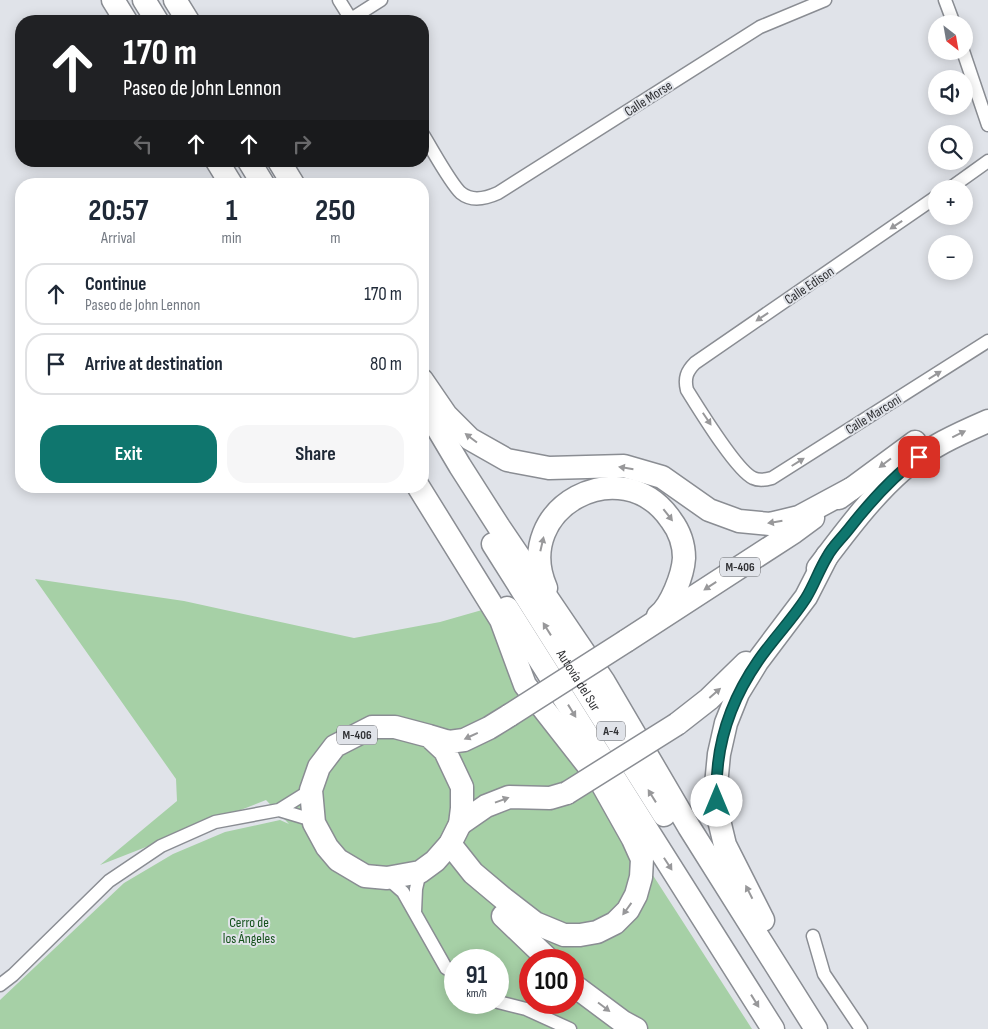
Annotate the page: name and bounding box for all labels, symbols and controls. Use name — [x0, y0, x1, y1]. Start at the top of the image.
north arrow — [928, 15, 972, 60]
map controls — [928, 15, 973, 280]
text: 170 m — [123, 32, 197, 75]
icon: ahead — [40, 35, 105, 100]
button: sound — [928, 70, 973, 115]
text: Paseo de John Lennon — [123, 75, 281, 102]
street label: Calle Morse — [621, 77, 675, 120]
button: search — [928, 125, 973, 170]
icon: left — [129, 130, 157, 158]
icon: ahead — [182, 130, 210, 158]
icon: ahead — [235, 130, 263, 158]
icon: right — [288, 130, 316, 158]
button: + — [928, 180, 973, 225]
text: 20:57 — [88, 193, 148, 229]
text: 1 — [226, 193, 238, 229]
text: 250 — [315, 193, 356, 229]
one-way arrow — [889, 220, 903, 230]
text: Arrival — [101, 229, 136, 248]
text: min — [222, 229, 242, 248]
text: m — [330, 229, 341, 248]
button: − — [928, 235, 973, 280]
street label: Calle Edison — [781, 263, 837, 308]
text: Continue — [85, 273, 146, 296]
icon: ahead — [42, 280, 70, 308]
text: 170 m — [364, 283, 402, 306]
text: Paseo de John Lennon — [85, 296, 200, 315]
one-way arrow — [755, 312, 769, 322]
icon: arrive — [42, 350, 70, 378]
text: Arrive at destination — [85, 353, 223, 376]
text: 80 m — [370, 353, 402, 376]
one-way arrow — [929, 370, 942, 379]
street label: Calle Marconi — [842, 391, 904, 438]
one-way arrow — [702, 412, 712, 426]
button: Exit — [40, 425, 217, 483]
button: Share — [227, 425, 404, 483]
one-way arrow — [952, 430, 967, 438]
one-way arrow — [464, 433, 478, 443]
pin — [898, 436, 940, 478]
icon: arrive — [905, 443, 933, 471]
one-way arrow — [792, 457, 805, 466]
one-way arrow — [879, 458, 892, 469]
one-way arrow — [618, 463, 634, 471]
one-way arrow — [662, 508, 673, 521]
one-way arrow — [766, 518, 782, 526]
one-way arrow — [538, 536, 546, 551]
road number: M-406 — [720, 558, 760, 576]
one-way arrow — [703, 582, 717, 591]
one-way arrow — [542, 622, 551, 635]
street label: Autovía del Sur — [552, 646, 604, 714]
one-way arrow — [709, 688, 722, 699]
one-way arrow — [568, 705, 577, 718]
road number: A-4 — [597, 721, 625, 740]
road number: M-406 — [337, 726, 377, 744]
one-way arrow — [464, 733, 478, 741]
position arrow — [690, 774, 742, 826]
one-way arrow — [648, 789, 657, 802]
one-way arrow — [495, 796, 510, 804]
one-way arrow — [664, 857, 673, 870]
one-way arrow — [744, 884, 753, 899]
one-way arrow — [622, 902, 632, 915]
park label: Cerro de los Ángeles — [223, 914, 275, 947]
speed limit sign: 100 — [519, 949, 584, 1014]
text: 91 — [466, 960, 487, 991]
text: km/h — [466, 986, 487, 1001]
one-way arrow — [750, 994, 760, 1007]
one-way arrow — [597, 1002, 611, 1012]

